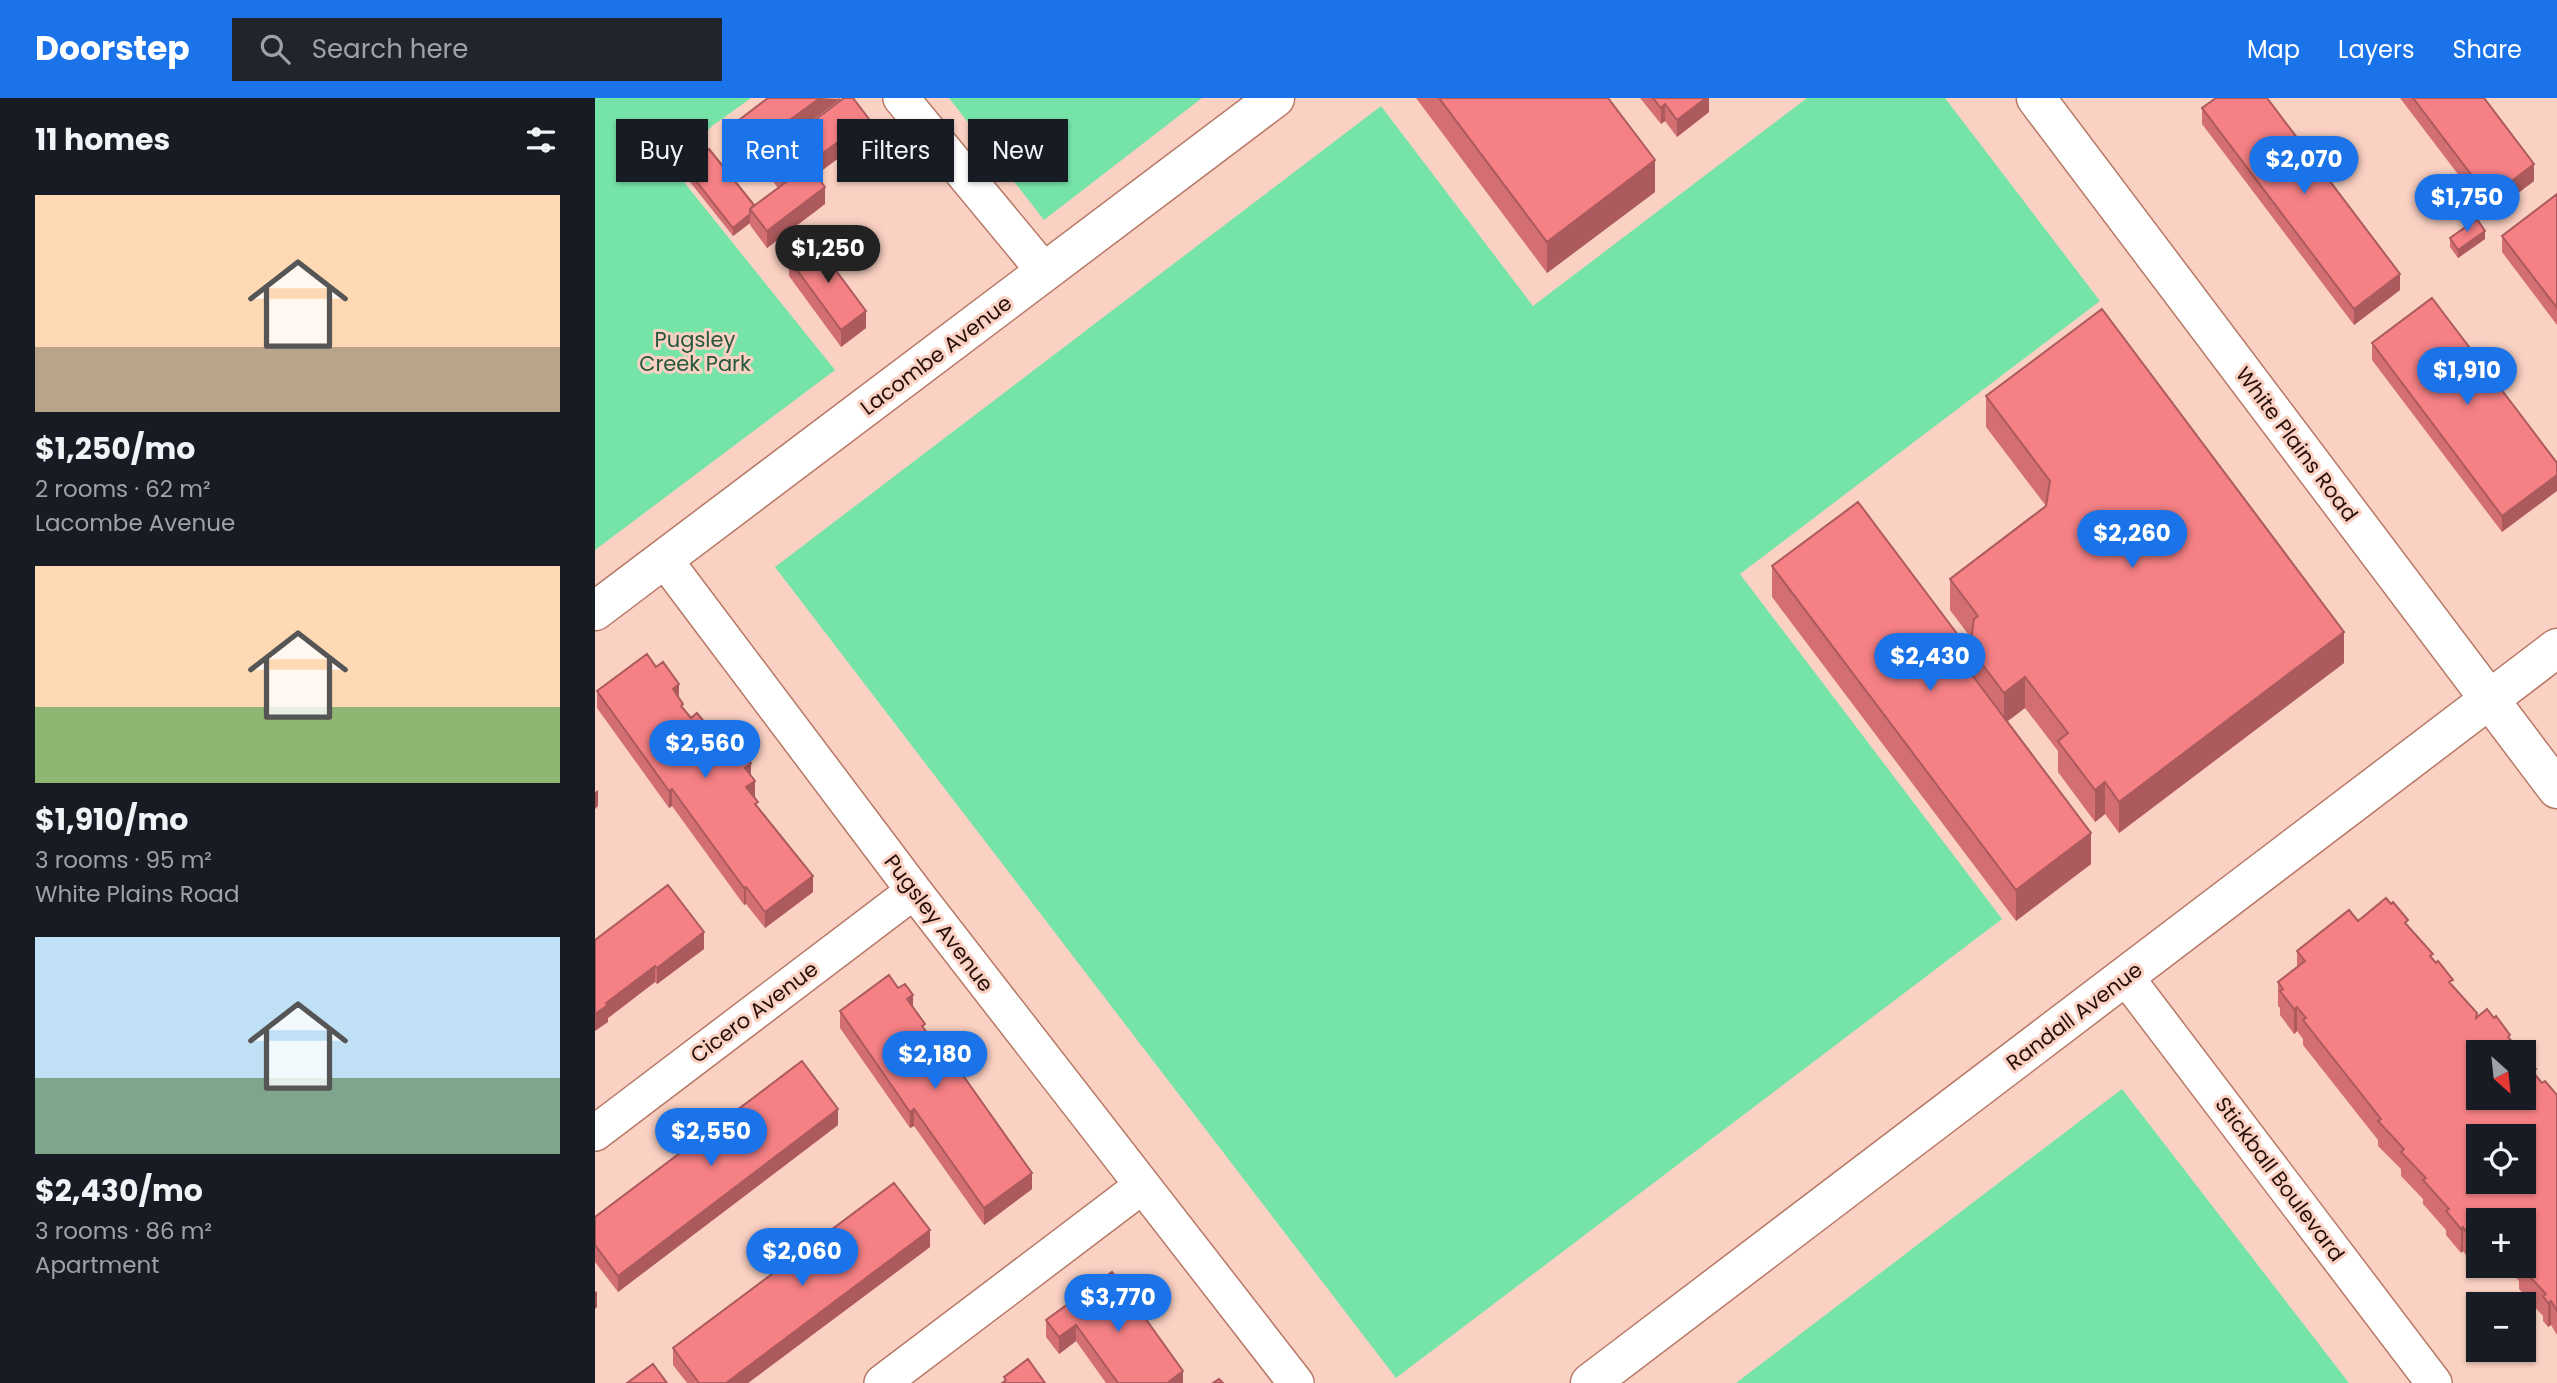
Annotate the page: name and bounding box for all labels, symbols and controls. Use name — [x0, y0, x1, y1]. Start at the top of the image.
search box — [232, 18, 722, 81]
text: Doorstep — [35, 25, 190, 72]
icon: search — [256, 30, 294, 68]
text: Search here — [312, 31, 468, 67]
text: Map — [2247, 33, 2300, 66]
text: Layers — [2338, 33, 2414, 66]
text: Share — [2452, 33, 2522, 66]
text: 11 homes — [35, 118, 170, 161]
chip: Buy — [616, 119, 708, 182]
chip: Rent — [722, 119, 823, 182]
chip: Filters — [837, 119, 954, 182]
chip: New — [968, 119, 1068, 182]
icon: filters — [522, 121, 560, 159]
pin: $2,070 — [2247, 136, 2361, 196]
text: $2,070 — [2265, 143, 2343, 175]
pin: $1,750 — [2410, 174, 2524, 234]
text: $1,750 — [2431, 181, 2503, 213]
pin: $1,250 — [771, 226, 885, 285]
text: $1,250 — [791, 232, 865, 264]
icon: home — [235, 241, 361, 367]
street label: Lacombe Avenue — [854, 288, 1018, 422]
park label: Pugsley Creek Park — [639, 325, 751, 378]
pin: $1,910 — [2410, 348, 2524, 407]
text: $1,910 — [2433, 354, 2501, 386]
street label: White Plains Road — [2229, 361, 2365, 527]
text: $1,250/mo — [35, 427, 195, 470]
text: 2 rooms · 62 m² — [35, 473, 211, 505]
text: Lacombe Avenue — [35, 507, 235, 539]
pin: $2,260 — [2075, 510, 2189, 570]
text: $2,260 — [2093, 517, 2171, 549]
icon: home — [235, 612, 361, 738]
pin: $2,430 — [1873, 634, 1987, 693]
text: $2,430 — [1890, 640, 1970, 672]
pin: $2,560 — [648, 720, 762, 780]
text: $2,560 — [665, 727, 745, 759]
text: $1,910/mo — [35, 798, 188, 841]
text: 3 rooms · 95 m² — [35, 844, 212, 876]
street label: Pugsley Avenue — [878, 848, 1000, 998]
text: White Plains Road — [35, 878, 239, 910]
street label: Cicero Avenue — [684, 954, 824, 1070]
street label: Randall Avenue — [2000, 955, 2148, 1077]
icon: home — [235, 983, 361, 1109]
pin: $2,180 — [878, 1032, 992, 1091]
text: $2,180 — [898, 1038, 972, 1070]
north arrow — [2466, 1040, 2536, 1110]
map controls — [2466, 1040, 2536, 1362]
street label: Stickball Boulevard — [2209, 1091, 2351, 1267]
pin: $2,550 — [654, 1108, 768, 1168]
text: $2,550 — [671, 1115, 751, 1147]
button: locate — [2466, 1124, 2536, 1194]
text: $2,430/mo — [35, 1169, 203, 1212]
button: + — [2466, 1208, 2536, 1278]
text: 3 rooms · 86 m² — [35, 1215, 212, 1247]
pin: $2,060 — [745, 1228, 859, 1288]
text: $2,060 — [762, 1235, 842, 1267]
text: Apartment — [35, 1249, 160, 1281]
pin: $3,770 — [1061, 1274, 1175, 1334]
text: $3,770 — [1080, 1281, 1156, 1313]
button: − — [2466, 1292, 2536, 1362]

